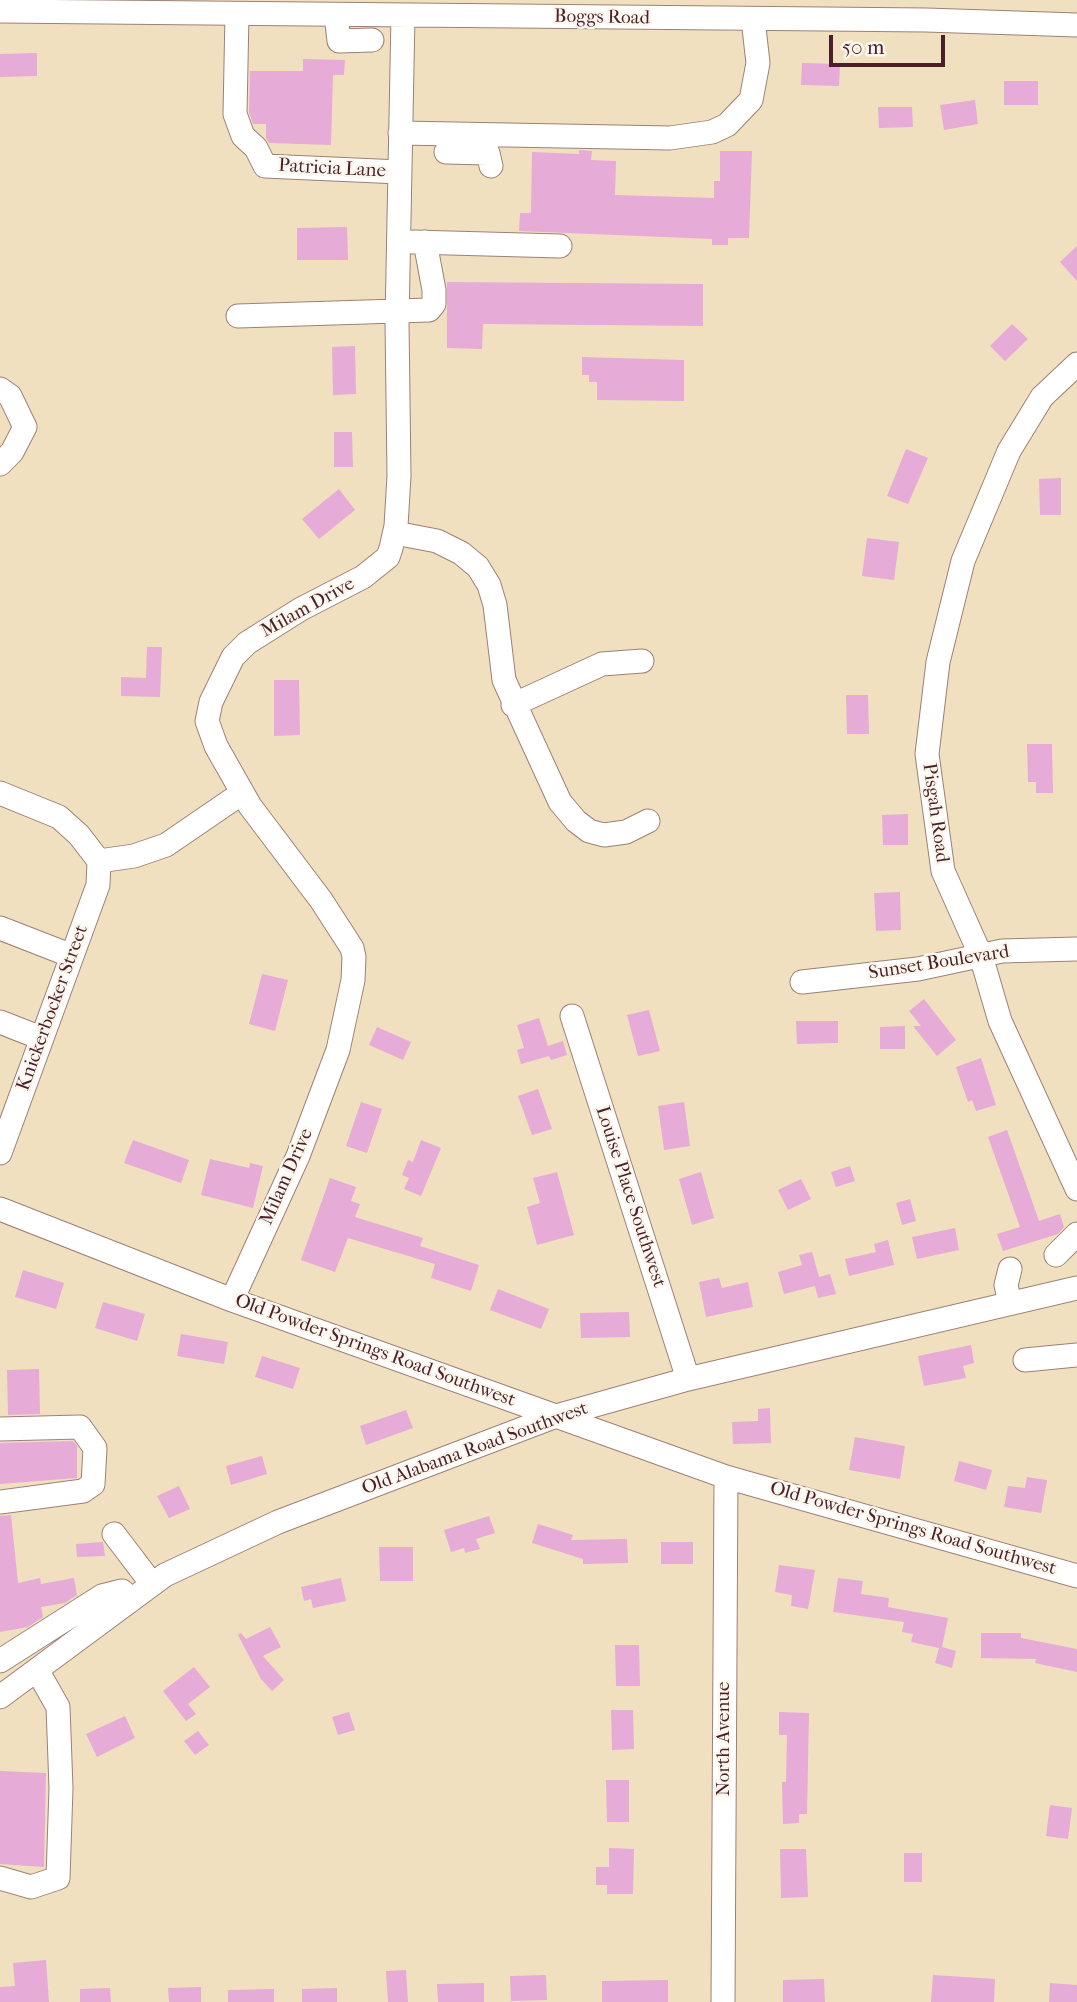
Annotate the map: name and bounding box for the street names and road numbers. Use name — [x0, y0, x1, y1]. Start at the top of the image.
street label: Boggs Road — [554, 6, 650, 30]
street label: Patricia Lane — [278, 155, 386, 183]
street label: Milam Drive — [257, 573, 359, 643]
street label: Pisgah Road — [917, 762, 953, 864]
street label: Knickerbocker Street — [12, 922, 94, 1094]
street label: Sunset Boulevard — [867, 941, 1011, 985]
street label: Louise Place Southwest — [590, 1104, 670, 1290]
street label: Milam Drive — [256, 1125, 318, 1229]
street label: Old Powder Springs Road Southwest — [232, 1290, 518, 1412]
street label: Old Alabama Road Southwest — [359, 1397, 591, 1501]
street label: Old Powder Springs Road Southwest — [767, 1477, 1059, 1581]
street label: North Avenue — [713, 1682, 735, 1796]

